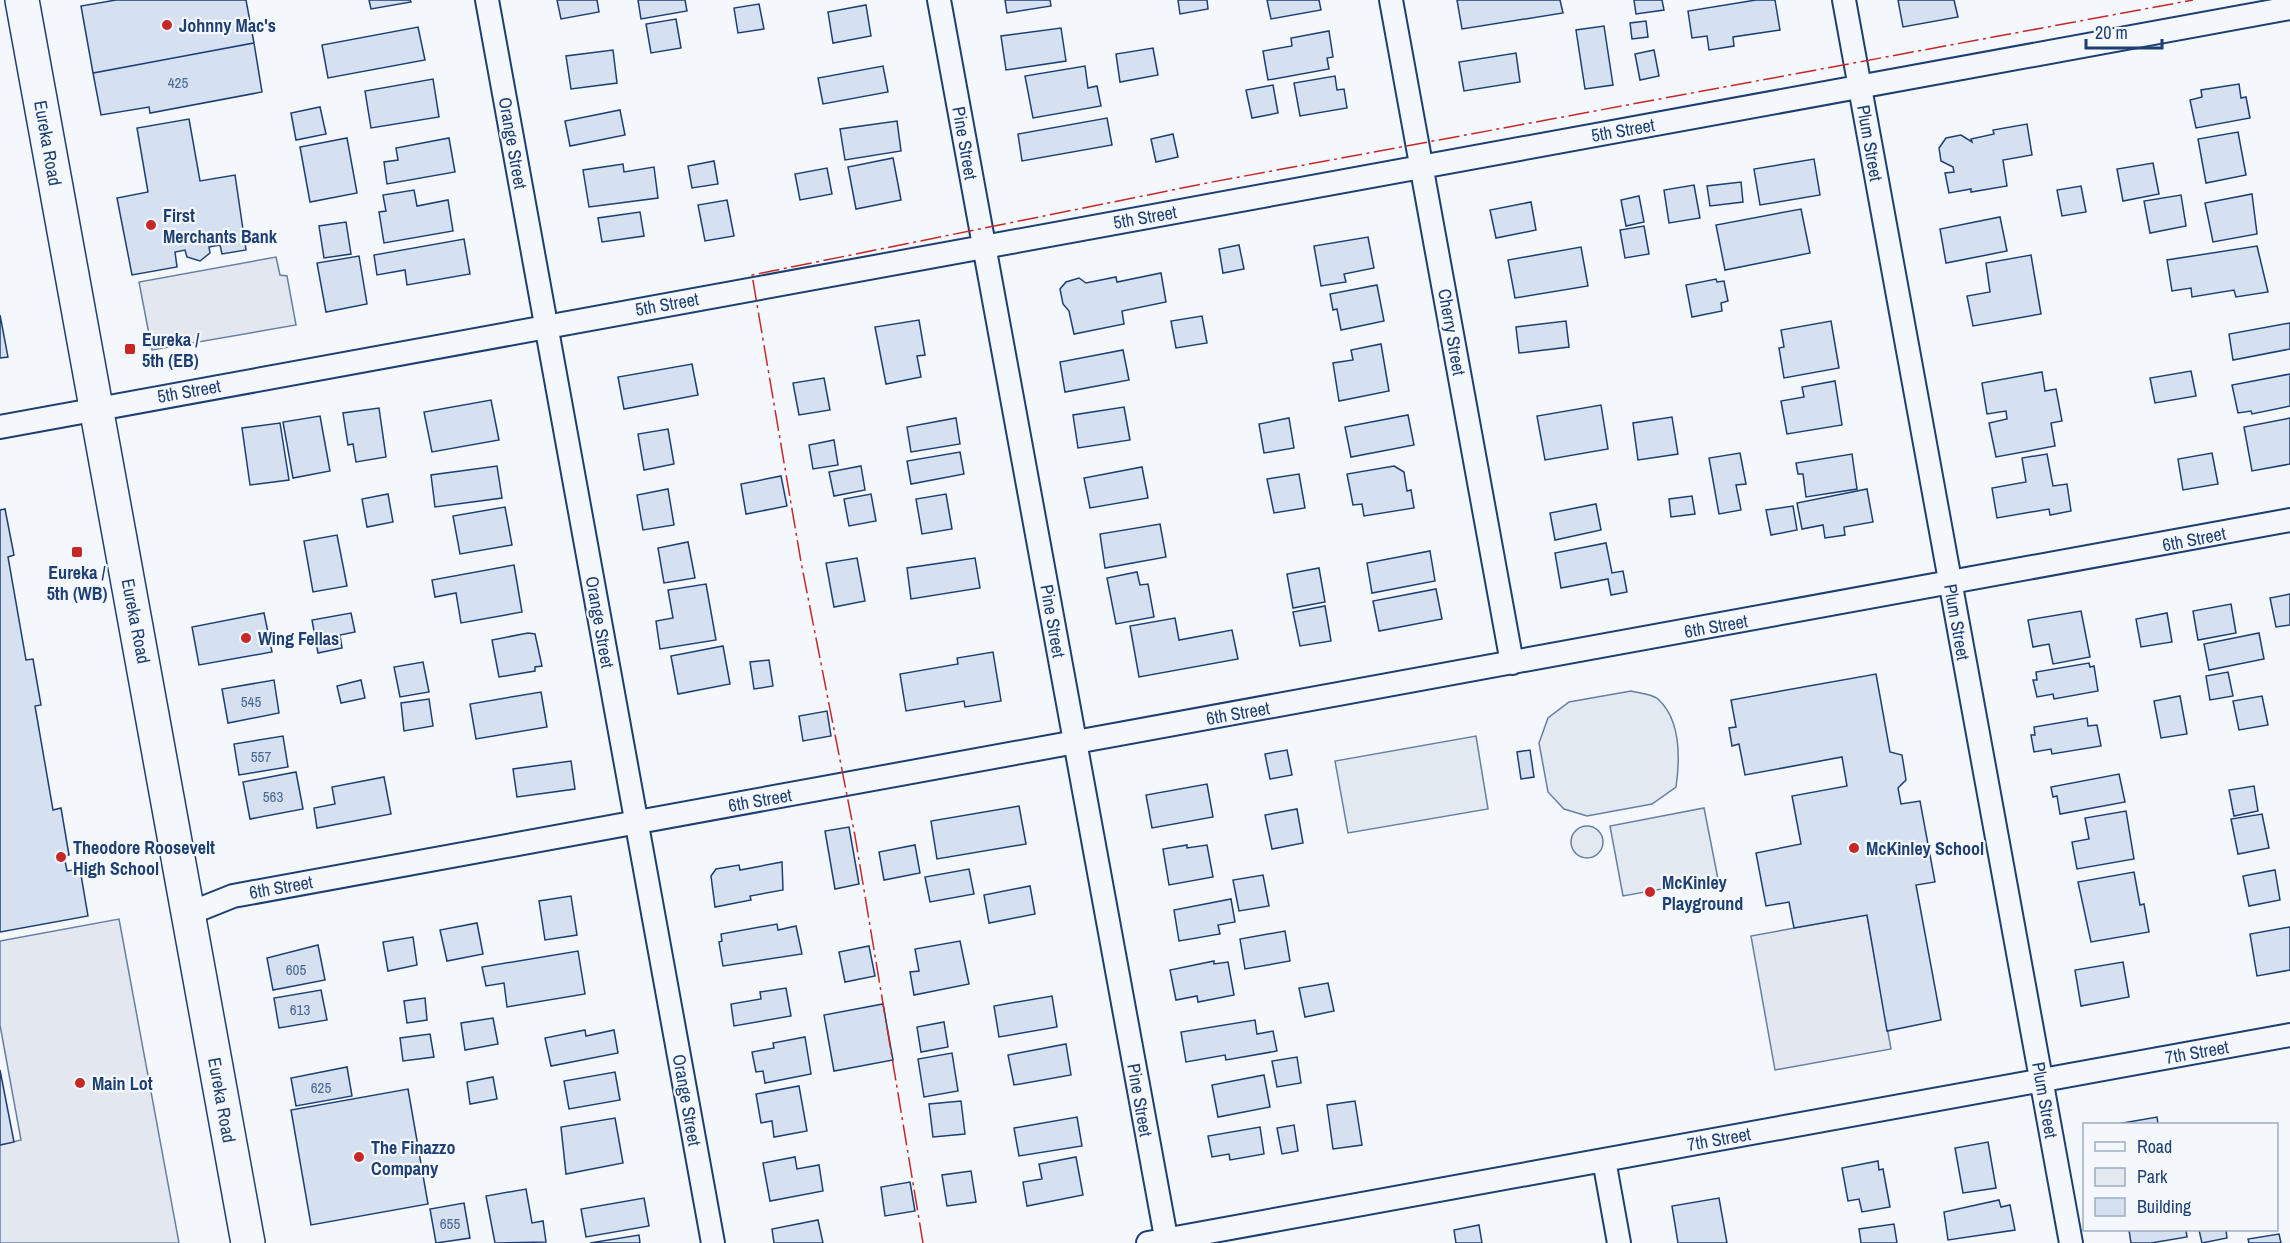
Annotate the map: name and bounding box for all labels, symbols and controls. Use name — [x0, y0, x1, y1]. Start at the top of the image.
scale bar — [2086, 12, 2162, 50]
place label: Johnny Mac's — [179, 13, 276, 38]
marker: Johnny Mac's — [160, 18, 174, 32]
text: 20 m — [2095, 20, 2128, 45]
house number: 425 — [168, 72, 188, 93]
street label: Orange Street — [493, 95, 533, 191]
street label: Eureka Road — [28, 98, 68, 188]
street label: Plum Street — [1851, 103, 1889, 183]
street label: Pine Street — [946, 104, 984, 182]
street label: 5th Street — [1589, 112, 1657, 148]
street label: 5th Street — [1111, 199, 1179, 235]
place label: First Merchants Bank — [163, 203, 278, 249]
marker: First Merchants Bank — [144, 218, 158, 232]
street label: 5th Street — [633, 286, 701, 322]
street label: Cherry Street — [1432, 287, 1472, 377]
place label: Eureka / 5th (EB) — [142, 327, 200, 373]
marker: Eureka / 5th (EB) — [123, 342, 137, 356]
street label: 5th Street — [155, 373, 223, 409]
street label: 6th Street — [2160, 521, 2228, 557]
marker: Eureka / 5th (WB) — [70, 545, 84, 559]
place label: Eureka / 5th (WB) — [47, 560, 107, 606]
street label: Orange Street — [580, 574, 620, 670]
street label: Eureka Road — [116, 576, 156, 666]
street label: Pine Street — [1034, 582, 1072, 660]
street label: Plum Street — [1938, 582, 1976, 662]
street label: 6th Street — [1682, 608, 1750, 644]
place label: Wing Fellas — [258, 626, 339, 651]
marker: Wing Fellas — [239, 631, 253, 645]
house number: 545 — [241, 691, 261, 712]
street label: 6th Street — [1204, 695, 1272, 731]
house number: 557 — [251, 746, 271, 767]
street label: 6th Street — [726, 782, 794, 818]
house number: 563 — [263, 786, 283, 807]
place label: Theodore Roosevelt High School — [73, 835, 215, 881]
place label: McKinley School — [1866, 836, 1984, 861]
marker: McKinley School — [1847, 841, 1861, 855]
marker: Theodore Roosevelt High School — [54, 850, 68, 864]
street label: 6th Street — [247, 869, 315, 905]
place label: McKinley Playground — [1662, 870, 1743, 916]
marker: McKinley Playground — [1643, 885, 1657, 899]
house number: 605 — [286, 959, 306, 980]
house number: 613 — [290, 999, 310, 1020]
street label: 7th Street — [2163, 1034, 2231, 1070]
street label: Orange Street — [667, 1052, 707, 1148]
street label: Eureka Road — [202, 1055, 242, 1145]
street label: Plum Street — [2026, 1060, 2064, 1140]
street label: Pine Street — [1121, 1061, 1159, 1139]
place label: Main Lot — [92, 1071, 153, 1096]
marker: Main Lot — [73, 1076, 87, 1090]
house number: 625 — [311, 1077, 331, 1098]
street label: 7th Street — [1685, 1121, 1753, 1157]
legend — [2083, 1123, 2278, 1231]
text: Road — [2137, 1134, 2172, 1159]
place label: The Finazzo Company — [371, 1135, 455, 1181]
marker: The Finazzo Company — [352, 1150, 366, 1164]
text: Park — [2137, 1164, 2168, 1189]
text: Building — [2137, 1194, 2192, 1219]
house number: 655 — [440, 1213, 460, 1234]

